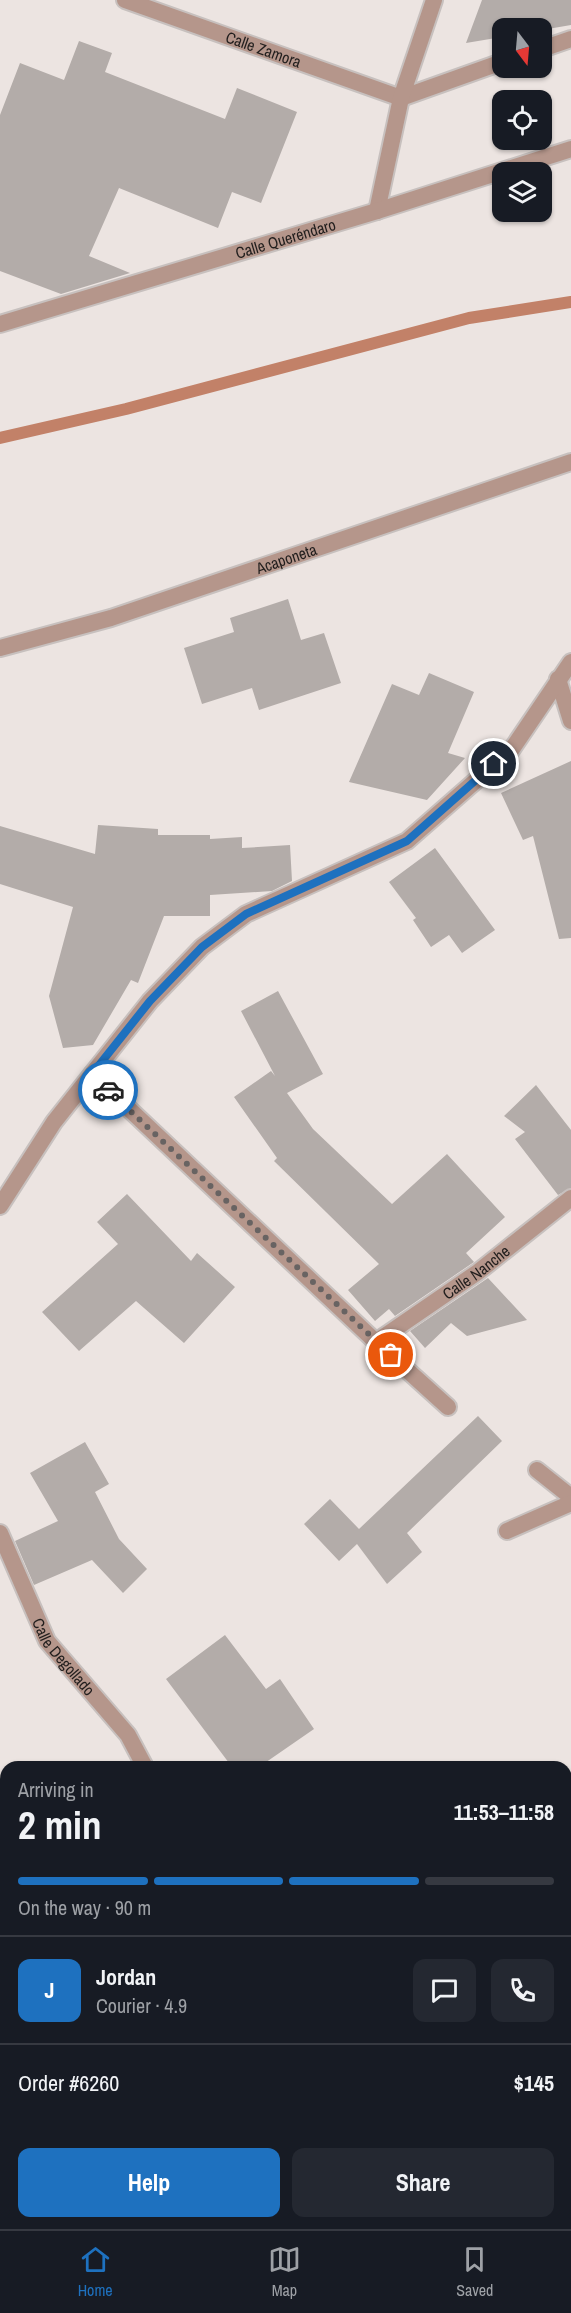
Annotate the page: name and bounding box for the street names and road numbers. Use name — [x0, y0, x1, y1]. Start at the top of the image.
street label: Calle Zamora — [223, 26, 305, 73]
street label: Calle Queréndaro — [233, 213, 338, 264]
street label: Acaponeta — [252, 538, 320, 579]
street label: Calle Nanche — [438, 1240, 514, 1304]
street label: Calle Degollado — [27, 1614, 100, 1700]

